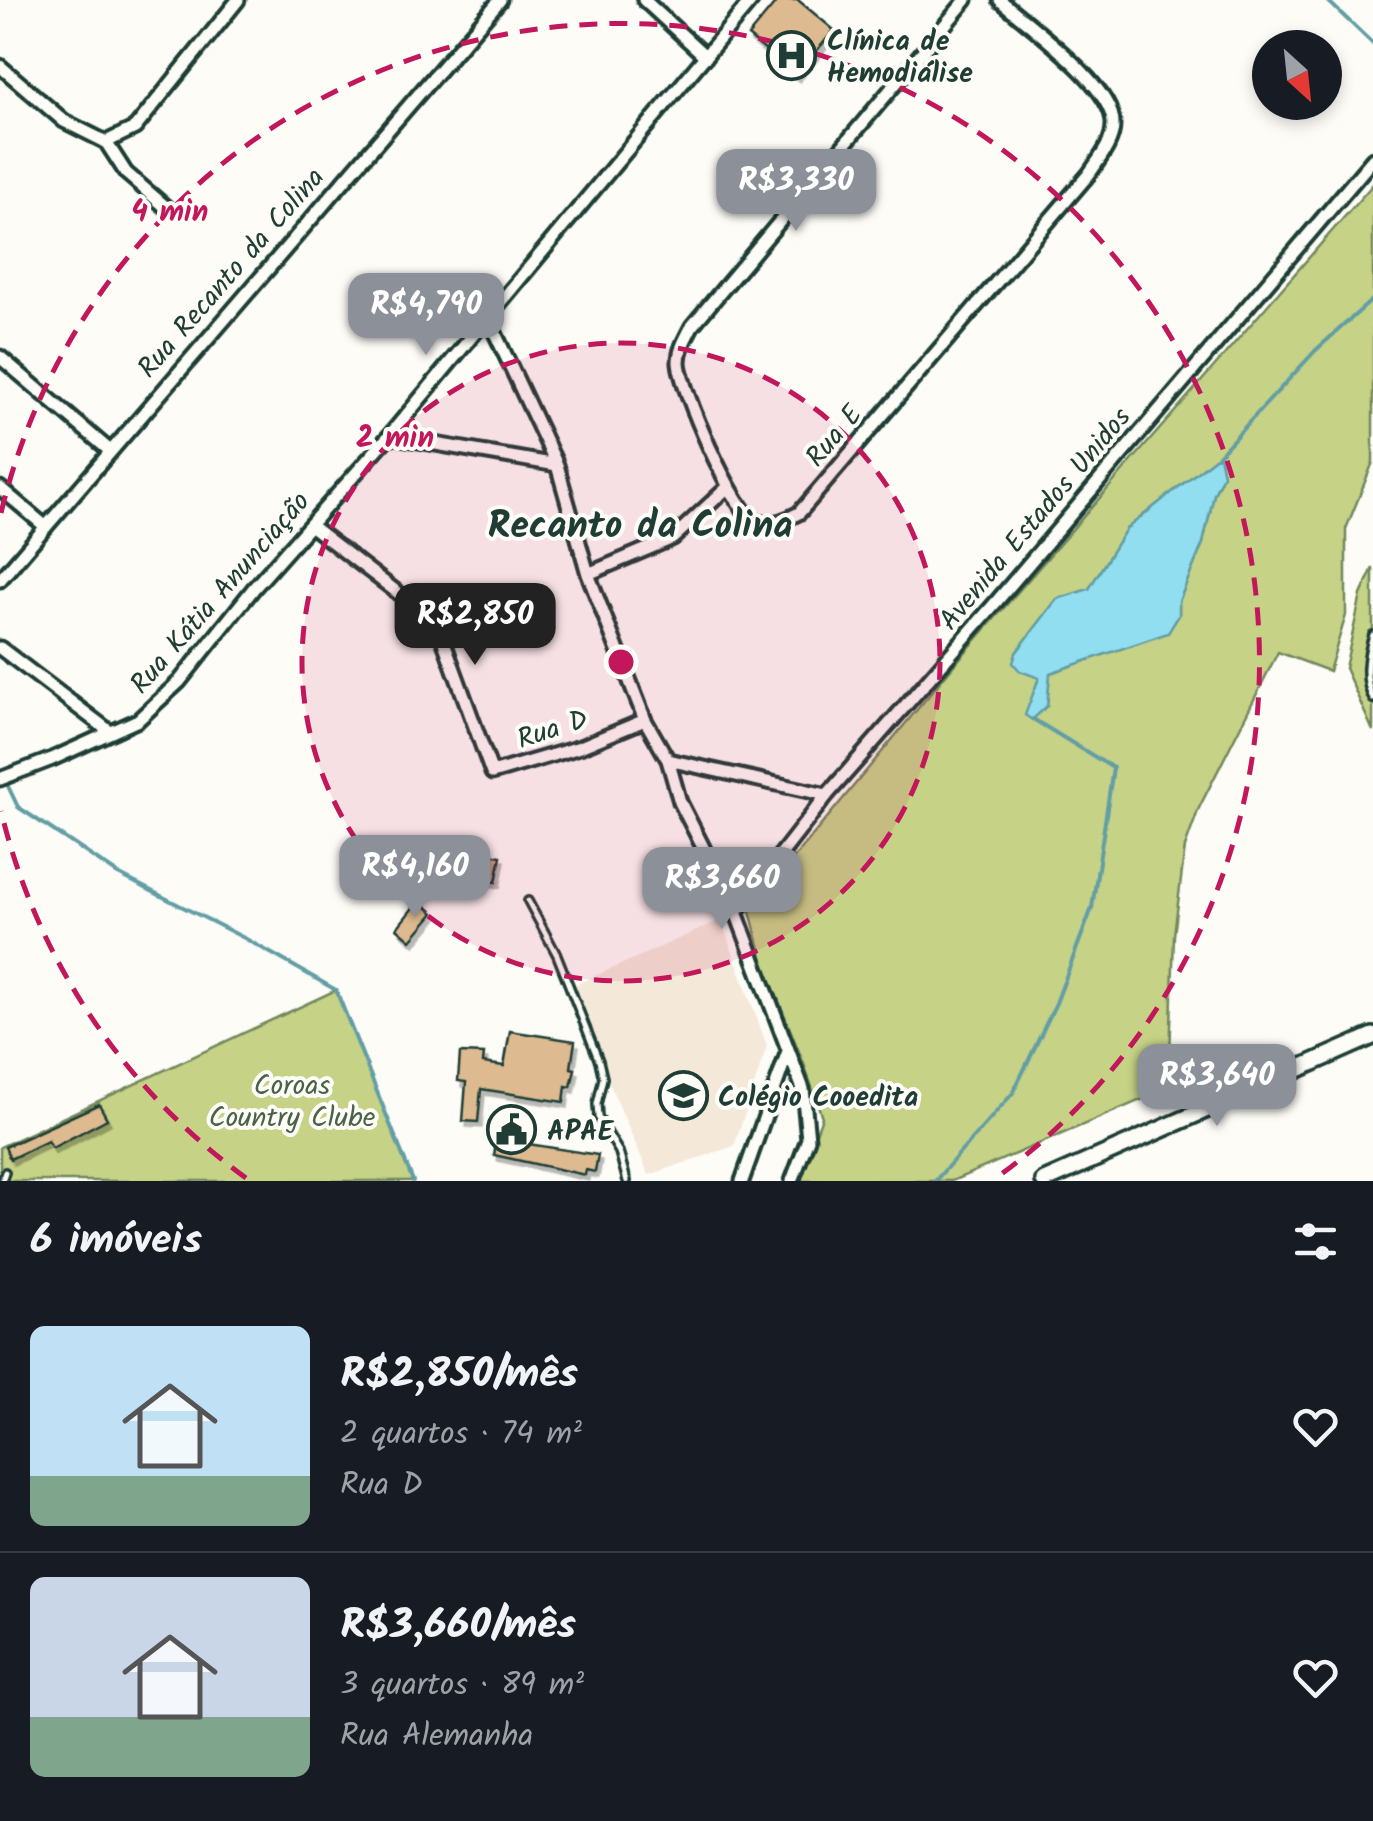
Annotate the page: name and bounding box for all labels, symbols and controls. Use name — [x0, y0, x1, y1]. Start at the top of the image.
place label: Clínica de Hemodiálise — [827, 20, 973, 97]
hospital icon: Clínica de Hemodiálise — [766, 30, 818, 82]
north arrow — [1252, 30, 1342, 120]
map controls — [1252, 30, 1342, 120]
pin: R$3,330 — [704, 149, 888, 234]
text: R$3,330 — [738, 156, 854, 207]
street label: Rua Recanto da Colina — [127, 158, 337, 389]
text: 4 min — [132, 189, 208, 237]
pin: R$4,790 — [334, 273, 518, 358]
text: R$4,790 — [370, 280, 482, 331]
street label: Rua E — [795, 395, 875, 478]
street label: Avenida Estados Unidos — [929, 398, 1143, 641]
text: 2 min — [356, 415, 434, 463]
street label: Rua Kátia Anunciação — [120, 482, 322, 705]
district label: Recanto da Colina — [487, 497, 793, 557]
pin: R$2,850 — [383, 583, 567, 668]
text: R$2,850 — [417, 590, 533, 641]
centre of rings — [603, 644, 639, 680]
street label: Rua D — [511, 698, 594, 763]
pin: R$4,160 — [323, 835, 507, 920]
text: R$4,160 — [361, 842, 469, 893]
pin: R$3,660 — [630, 847, 814, 932]
text: R$3,660 — [664, 854, 780, 905]
pin: R$3,640 — [1125, 1044, 1309, 1129]
text: R$3,640 — [1159, 1051, 1275, 1102]
park label: Coroas Country Clube — [209, 1064, 376, 1141]
school or university icon: Colégio Cooedita — [657, 1070, 709, 1122]
place label: Colégio Cooedita — [718, 1076, 918, 1121]
public building icon: APAE — [486, 1104, 538, 1156]
place label: APAE — [547, 1110, 615, 1155]
text: 6 imóveis — [30, 1208, 202, 1275]
icon: filters — [1288, 1214, 1343, 1269]
text: R$2,850/mês — [340, 1342, 578, 1409]
icon: home — [110, 1366, 230, 1486]
icon: heart — [1288, 1399, 1343, 1454]
text: 2 quartos · 74 m² — [340, 1409, 582, 1460]
text: Rua D — [340, 1460, 423, 1511]
text: R$3,660/mês — [340, 1593, 576, 1660]
icon: home — [110, 1617, 230, 1737]
icon: heart — [1288, 1650, 1343, 1705]
text: 3 quartos · 89 m² — [340, 1660, 584, 1711]
text: Rua Alemanha — [340, 1711, 533, 1762]

